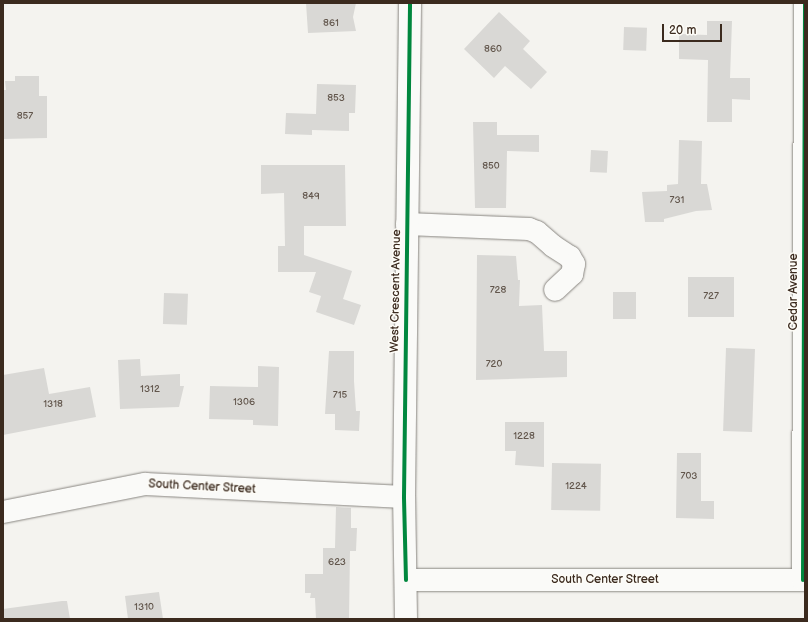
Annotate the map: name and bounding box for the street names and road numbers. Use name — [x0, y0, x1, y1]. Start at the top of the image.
street label: West Crescent Avenue — [388, 229, 404, 353]
street label: Cedar Avenue — [787, 253, 801, 331]
street label: South Center Street — [148, 477, 256, 497]
street label: South Center Street — [551, 573, 659, 587]

